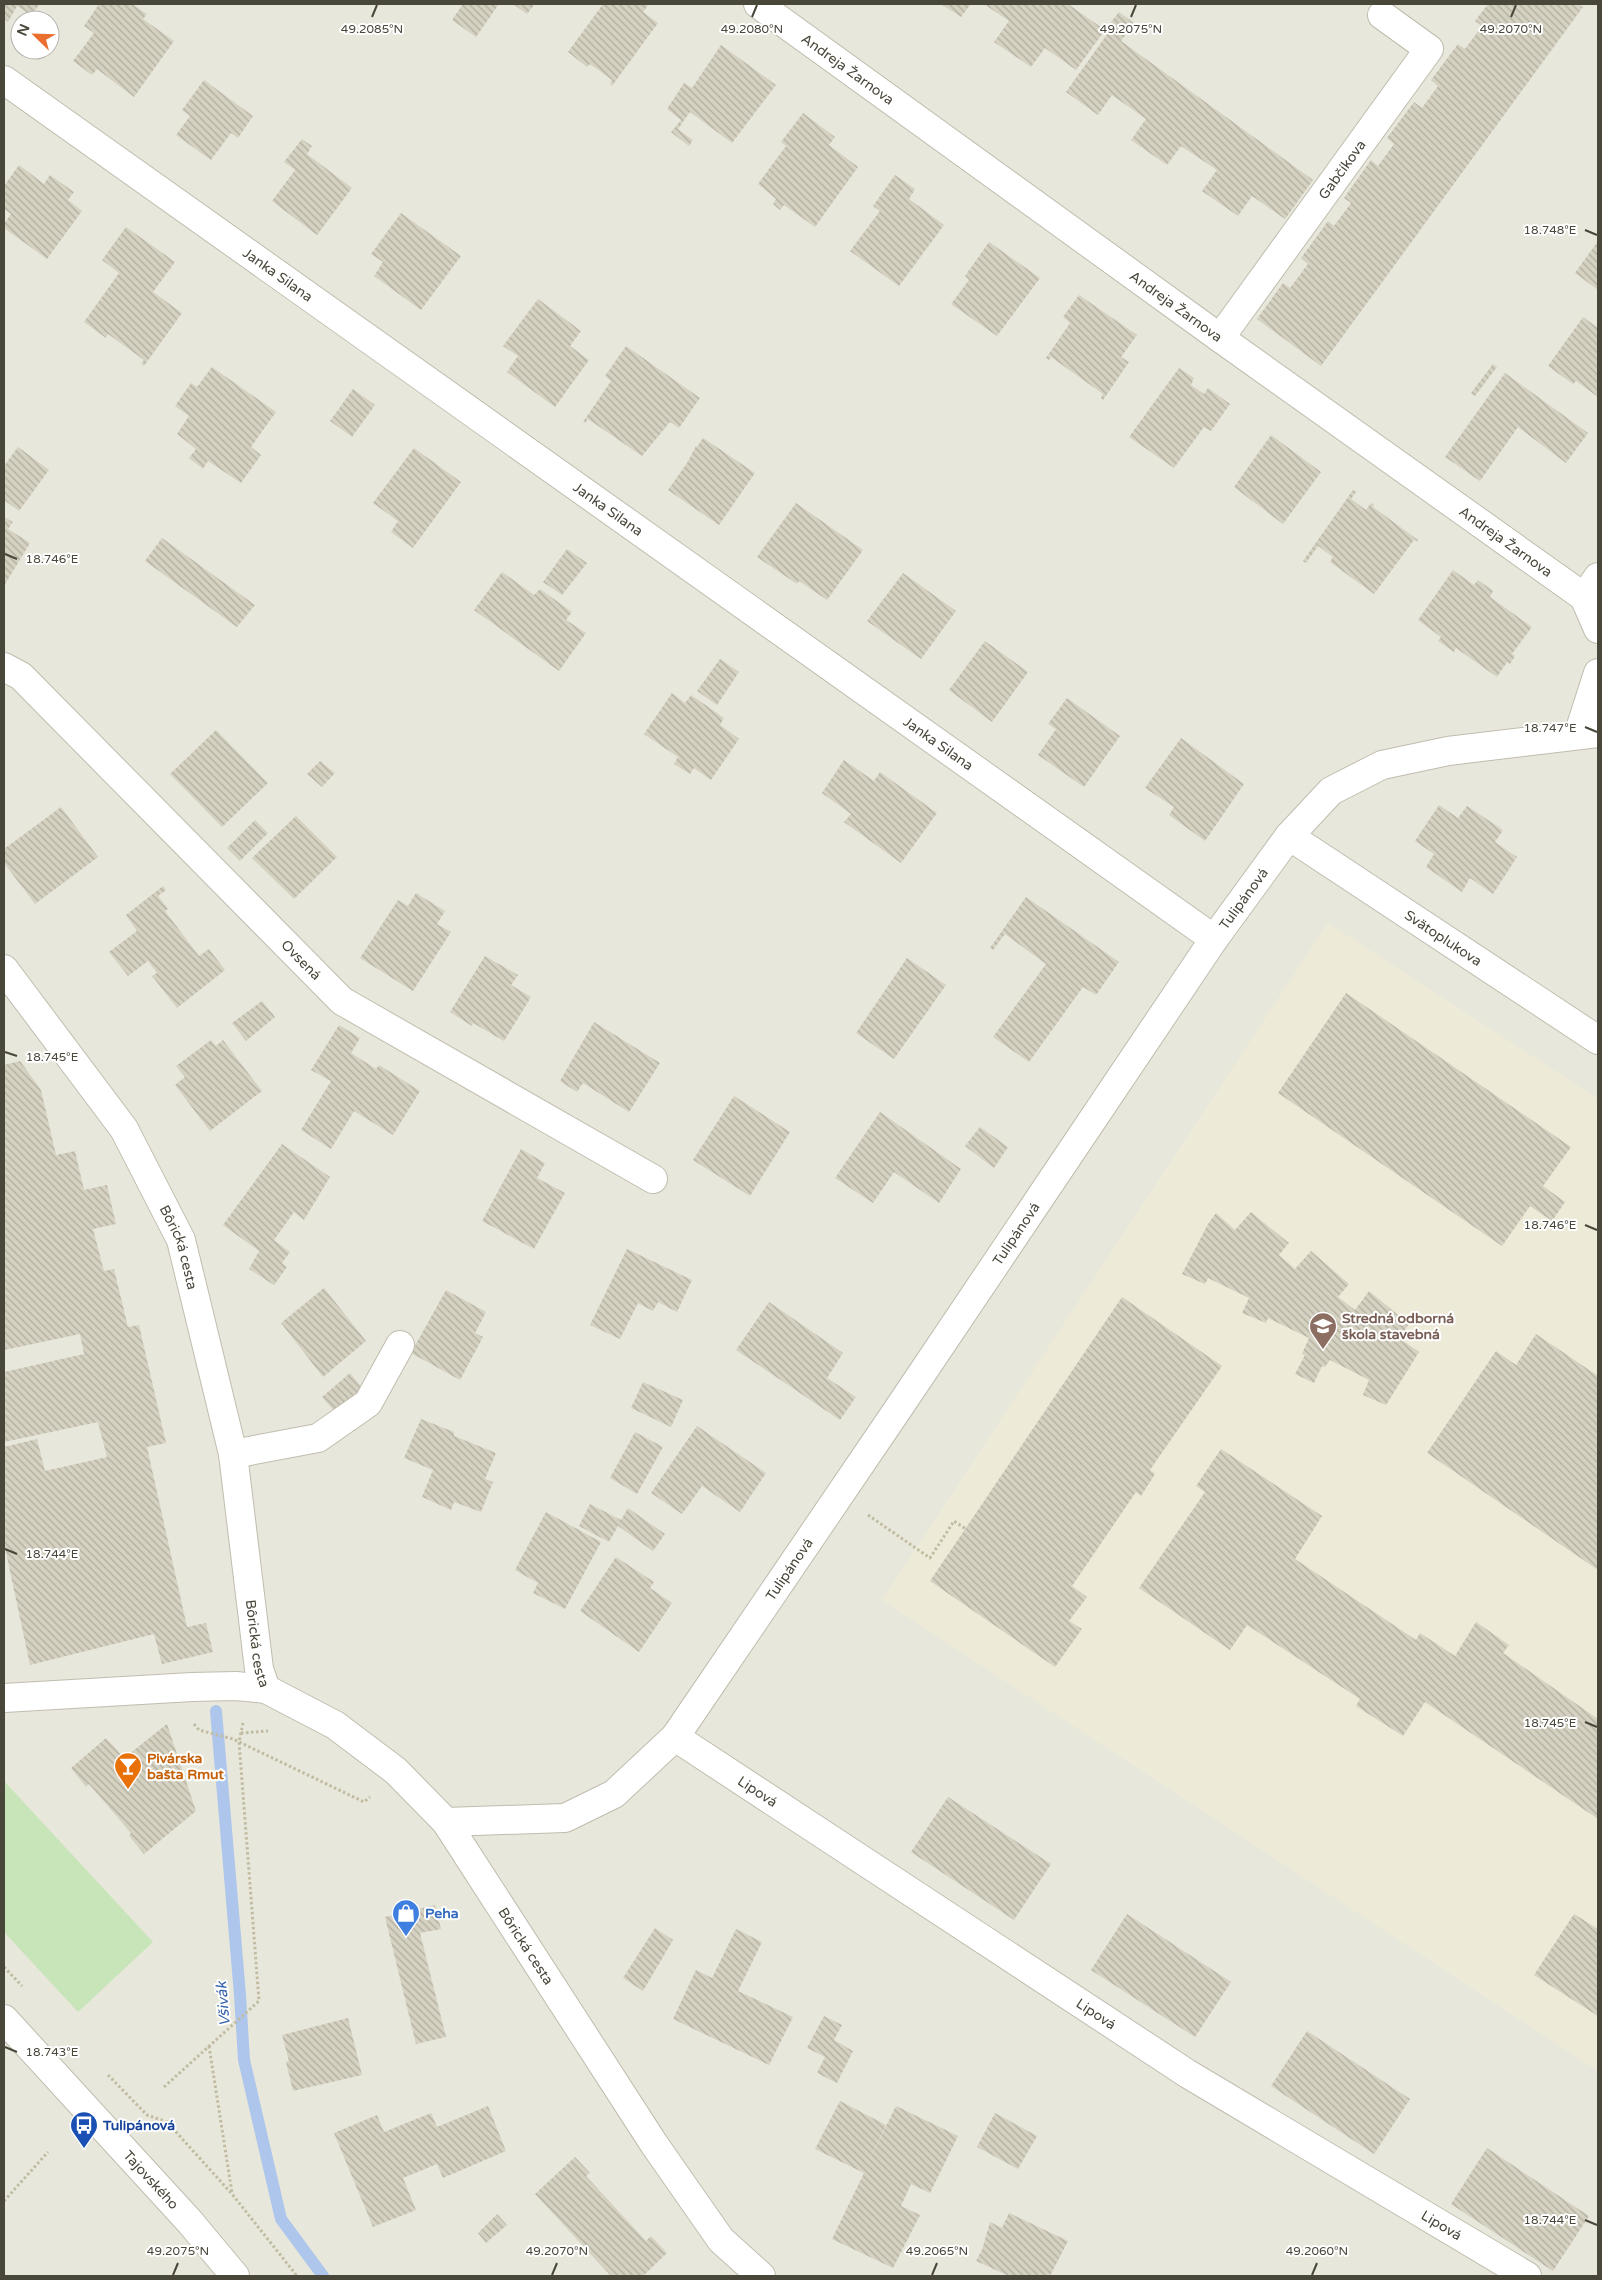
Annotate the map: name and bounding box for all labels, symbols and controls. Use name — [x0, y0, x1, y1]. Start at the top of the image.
north arrow — [10, 10, 60, 60]
text: N — [13, 22, 34, 39]
text: 49.2085°N — [341, 22, 403, 36]
text: 49.2080°N — [721, 22, 783, 36]
text: 49.2075°N — [1100, 22, 1162, 36]
text: 49.2070°N — [1480, 22, 1542, 36]
street label: Andreja Žarnova — [798, 30, 897, 109]
street label: Gabčíkova — [1315, 137, 1370, 203]
text: 18.748°E — [1524, 223, 1577, 237]
street label: Janka Silana — [239, 244, 316, 305]
street label: Andreja Žarnova — [1126, 268, 1226, 346]
street label: Janka Silana — [570, 479, 646, 540]
street label: Andreja Žarnova — [1456, 503, 1555, 581]
text: 18.746°E — [26, 552, 79, 566]
street label: Janka Silana — [900, 713, 976, 774]
text: 18.747°E — [1523, 721, 1577, 735]
street label: Tulipánová — [1216, 865, 1272, 933]
street label: Svätoplukova — [1401, 907, 1485, 970]
street label: Ovsená — [277, 936, 324, 984]
text: 18.745°E — [26, 1050, 79, 1064]
street label: Tulipánová — [989, 1199, 1043, 1269]
street label: Bôrická cesta — [156, 1202, 201, 1291]
text: 18.746°E — [1524, 1218, 1577, 1232]
place label: Stredná odborná škola stavebná — [1342, 1310, 1454, 1343]
school or university icon: Stredná odborná škola stavebná — [1308, 1311, 1338, 1350]
street label: Tulipánová — [762, 1535, 817, 1604]
text: 18.744°E — [26, 1547, 79, 1561]
street label: Bôrická cesta — [242, 1599, 273, 1690]
text: 18.745°E — [1524, 1716, 1577, 1730]
place label: Pivárska bašta Rmut — [147, 1750, 225, 1783]
bar icon: Pivárska bašta Rmut — [113, 1751, 143, 1790]
street label: Lipová — [734, 1773, 781, 1811]
shop icon: Peha — [391, 1898, 421, 1937]
street label: Bôrická cesta — [494, 1904, 557, 1988]
place label: Peha — [425, 1905, 459, 1922]
water label: Všivák — [212, 1979, 234, 2027]
street label: Lipová — [1073, 1995, 1119, 2033]
text: 18.743°E — [26, 2045, 79, 2059]
bus stop icon: Tulipánová — [69, 2110, 99, 2149]
place label: Tulipánová — [102, 2117, 175, 2134]
street label: Tajovského — [120, 2147, 182, 2213]
street label: Lipová — [1418, 2207, 1465, 2244]
text: 18.744°E — [1524, 2213, 1577, 2227]
text: 49.2075°N — [147, 2244, 209, 2258]
text: 49.2070°N — [526, 2244, 588, 2258]
text: 49.2065°N — [906, 2244, 968, 2258]
text: 49.2060°N — [1286, 2244, 1348, 2258]

